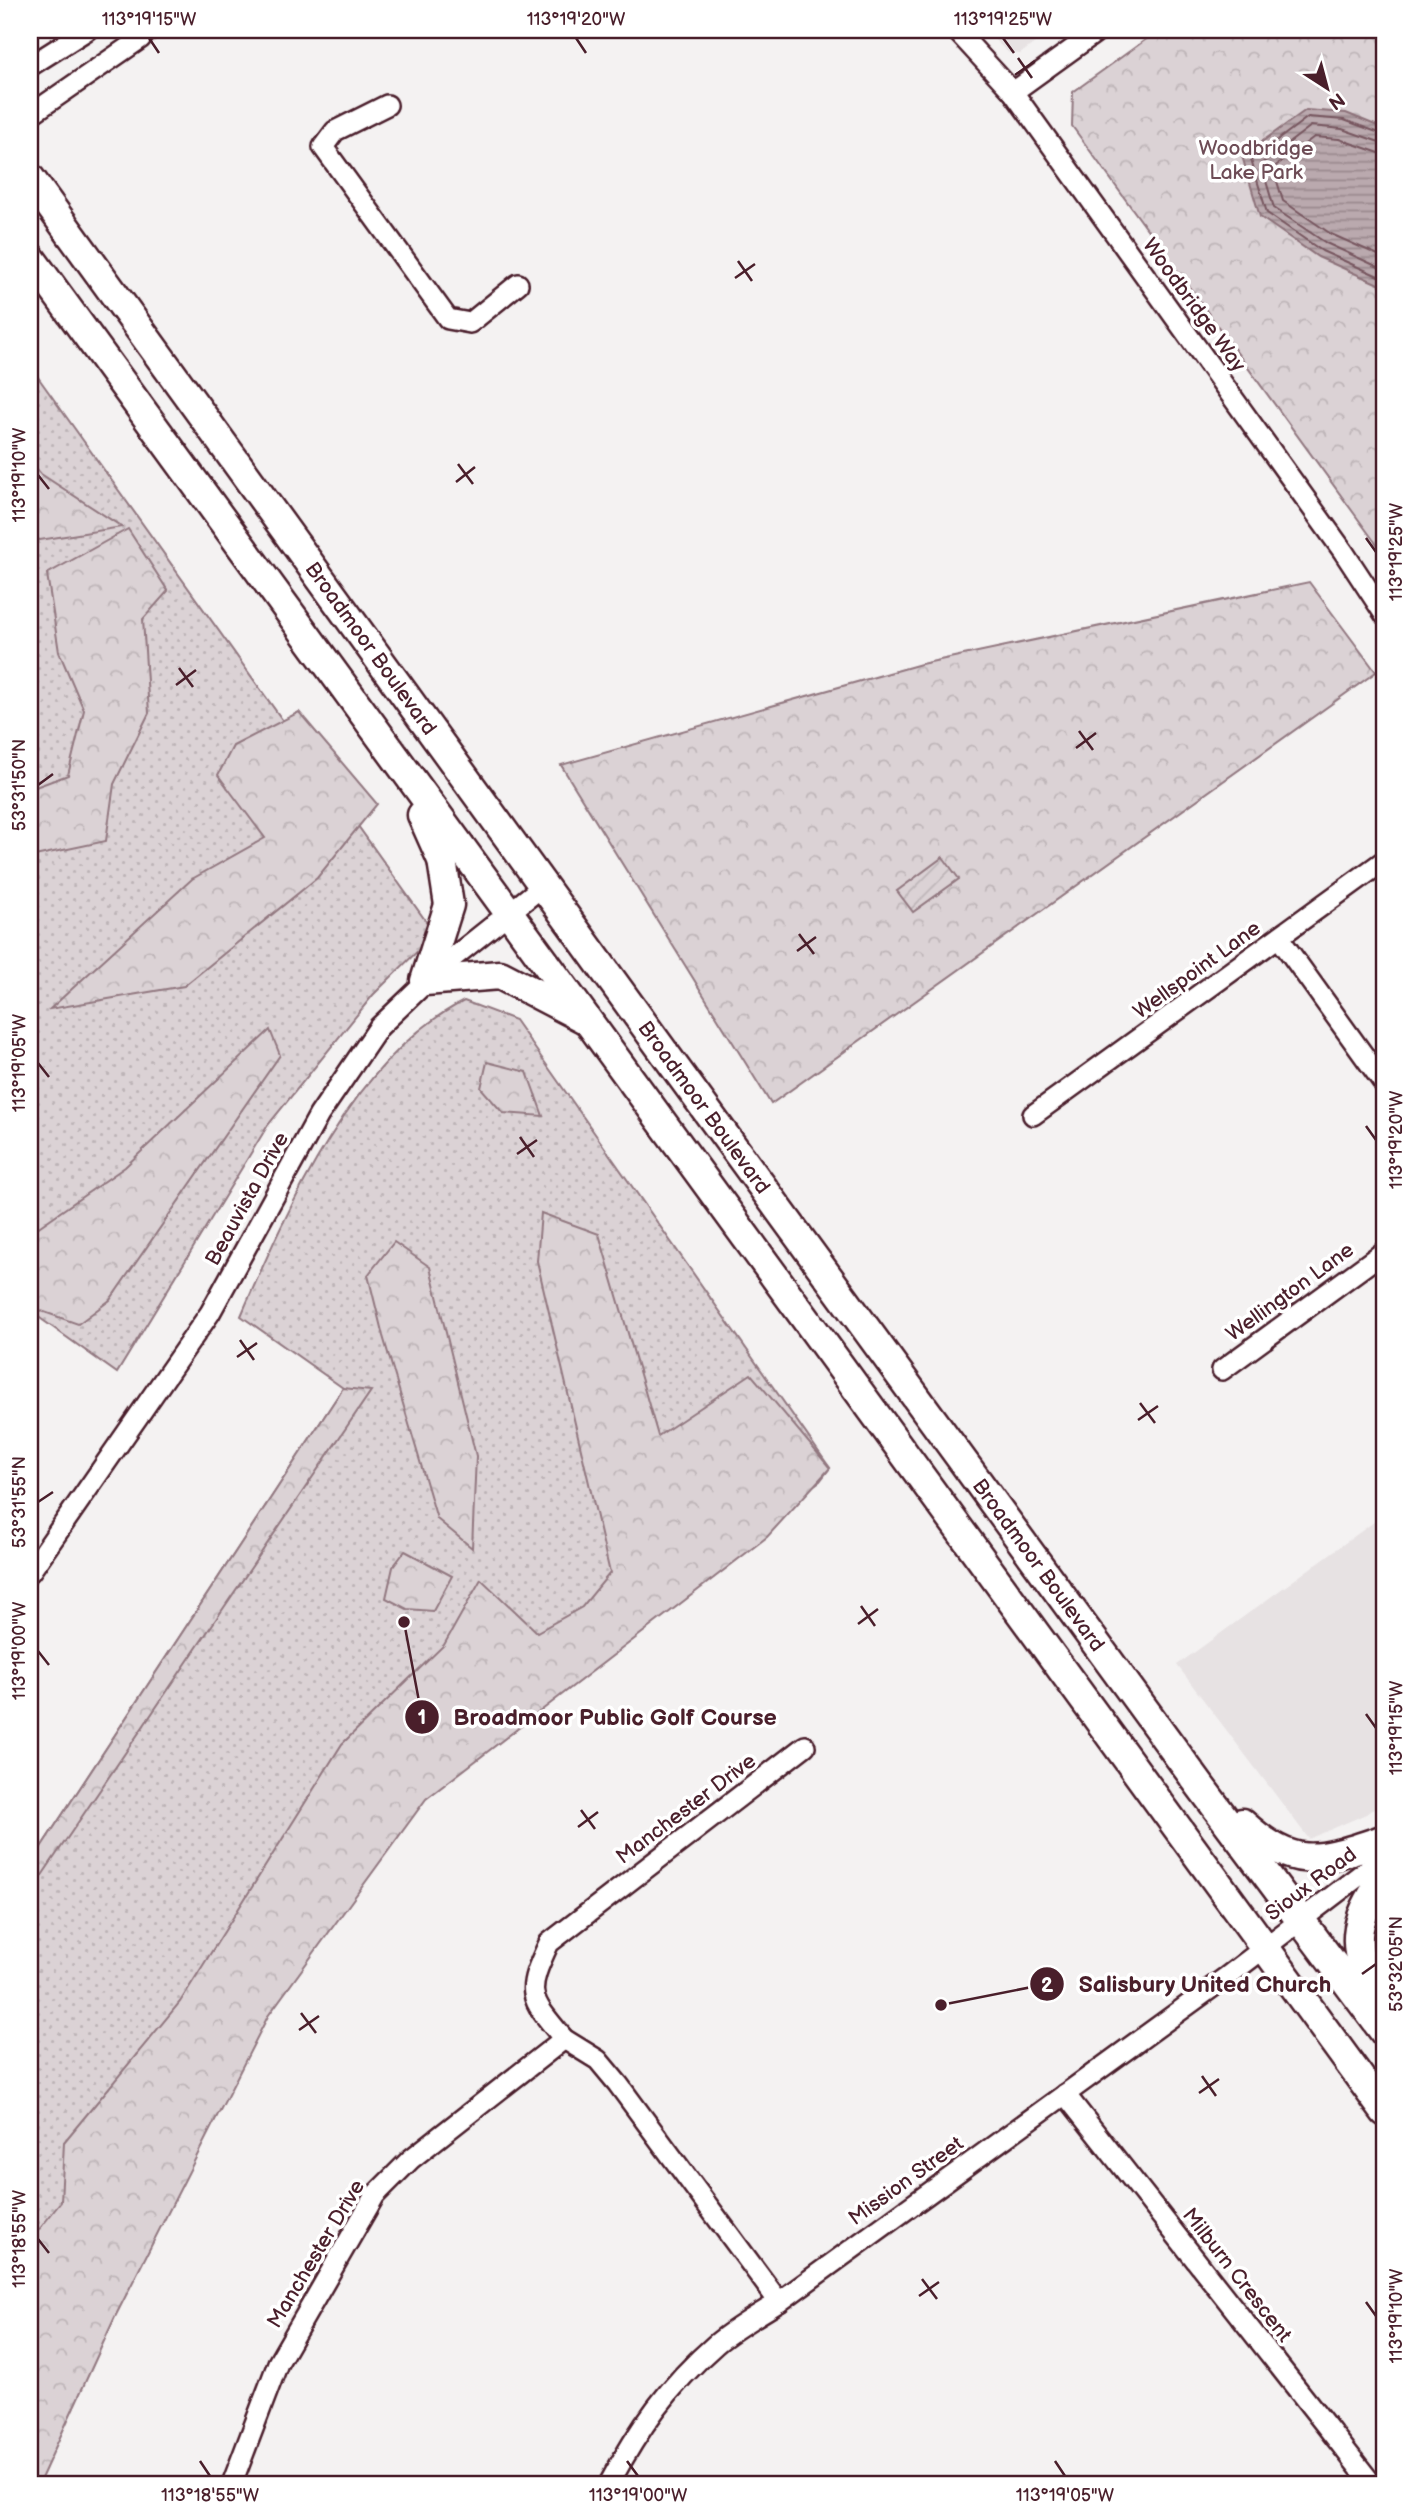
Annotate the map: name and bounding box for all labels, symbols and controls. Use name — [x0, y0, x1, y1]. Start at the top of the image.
text: 113°19'15"W — [102, 9, 197, 30]
text: 113°19'20"W — [527, 9, 626, 30]
text: 113°19'25"W — [954, 9, 1053, 30]
north arrow — [1292, 52, 1362, 122]
text: N — [1324, 87, 1349, 114]
park label: Woodbridge Lake Park — [1199, 136, 1313, 185]
street label: Woodbridge Way — [1137, 233, 1251, 377]
text: 113°19'10"W — [9, 427, 30, 523]
text: 113°19'25"W — [1386, 502, 1407, 601]
street label: Broadmoor Boulevard — [300, 557, 442, 740]
text: 53°31'50"N — [9, 739, 30, 831]
street label: Wellspoint Lane — [1129, 916, 1265, 1024]
text: 113°19'05"W — [9, 1013, 30, 1112]
street label: Broadmoor Boulevard — [633, 1016, 775, 1198]
text: 113°19'20"W — [1386, 1090, 1407, 1189]
street label: Beauvista Drive — [200, 1128, 294, 1270]
street label: Wellington Lane — [1221, 1237, 1359, 1347]
text: 53°31'55"N — [9, 1456, 30, 1548]
street label: Broadmoor Boulevard — [967, 1474, 1110, 1656]
text: 113°19'00"W — [9, 1601, 30, 1700]
text: 113°19'15"W — [1386, 1680, 1407, 1775]
callout: Broadmoor Public Golf Course — [405, 1695, 791, 1739]
text: Broadmoor Public Golf Course — [453, 1704, 777, 1732]
text: 1 — [418, 1705, 426, 1730]
street label: Manchester Drive — [611, 1748, 761, 1870]
street label: Sioux Road — [1261, 1842, 1361, 1926]
text: 53°32'05"N — [1386, 1916, 1407, 2012]
callout: Salisbury United Church — [1029, 1962, 1345, 2006]
text: Salisbury United Church — [1079, 1971, 1331, 1999]
text: 2 — [1041, 1973, 1054, 1998]
street label: Mission Street — [844, 2131, 969, 2231]
street label: Manchester Drive — [262, 2175, 370, 2333]
text: 113°18'55"W — [9, 2189, 30, 2288]
street label: Milburn Crescent — [1177, 2203, 1297, 2347]
text: 113°19'10"W — [1386, 2268, 1407, 2364]
text: 113°18'55"W — [161, 2485, 260, 2506]
text: 113°19'00"W — [589, 2485, 688, 2506]
text: 113°19'05"W — [1016, 2485, 1115, 2506]

